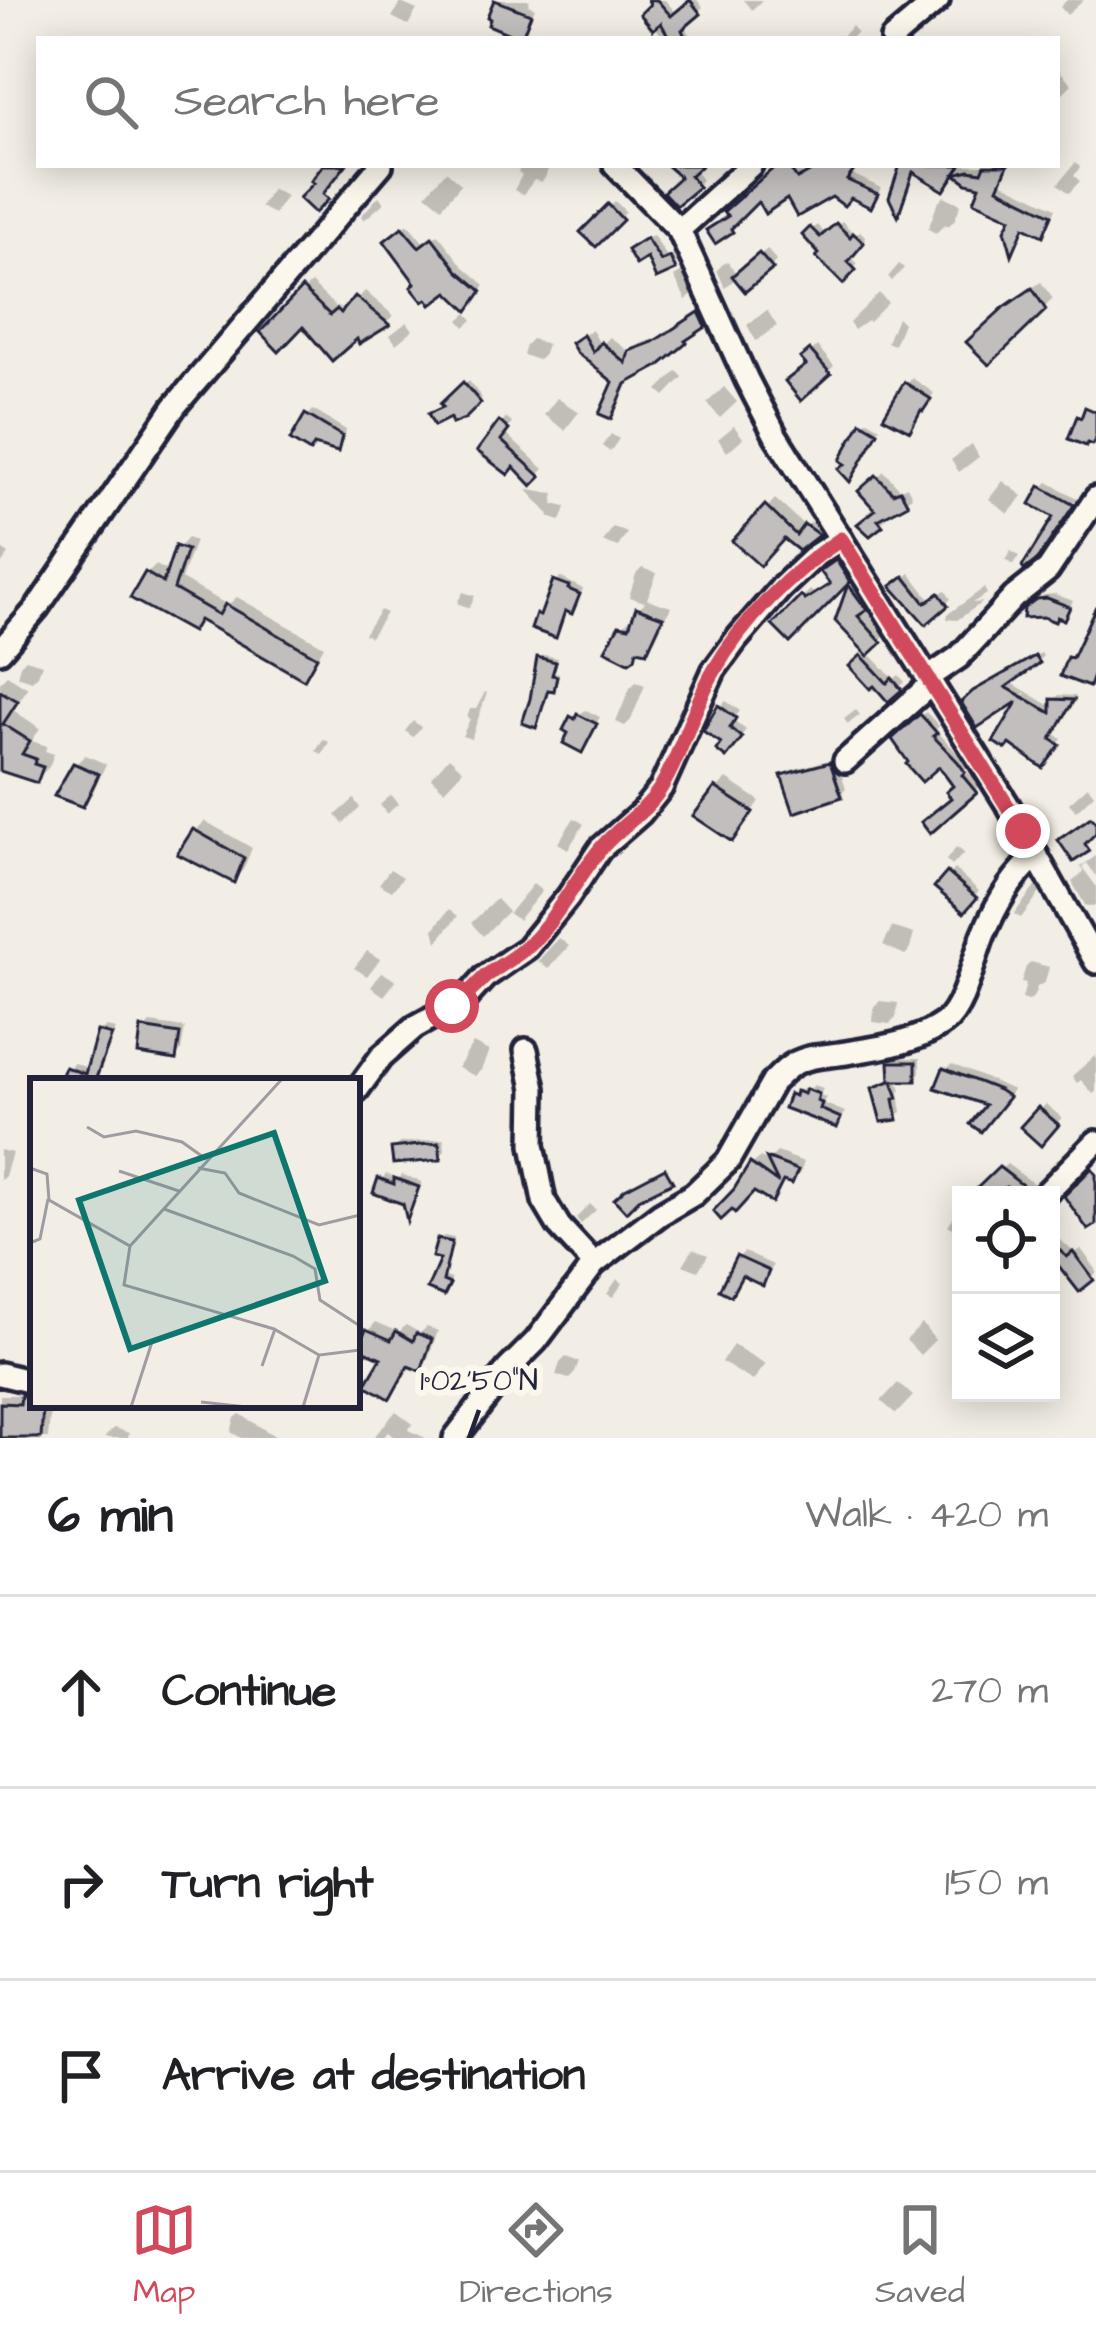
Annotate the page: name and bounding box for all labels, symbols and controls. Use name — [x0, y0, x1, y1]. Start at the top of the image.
search box — [36, 36, 1060, 168]
icon: search — [78, 69, 144, 135]
text: Search here — [174, 71, 440, 133]
route end — [996, 804, 1050, 858]
route start — [425, 979, 479, 1033]
inset map — [30, 1078, 360, 1408]
map controls — [952, 1186, 1060, 1402]
button: locate — [952, 1186, 1060, 1294]
button: layers — [952, 1294, 1060, 1402]
text: 1°02'50"N — [420, 1360, 538, 1402]
text: 6 min — [48, 1481, 173, 1552]
text: Walk · 420 m — [805, 1489, 1048, 1543]
icon: ahead — [48, 1659, 114, 1725]
text: Continue — [162, 1661, 336, 1723]
text: 270 m — [931, 1665, 1048, 1719]
icon: right — [48, 1851, 114, 1917]
text: Turn right — [162, 1853, 374, 1915]
text: 150 m — [945, 1857, 1048, 1911]
icon: arrive — [48, 2043, 114, 2109]
text: Arrive at destination — [162, 2045, 585, 2107]
tab: Map — [131, 2197, 197, 2315]
tab: Directions — [459, 2197, 613, 2315]
tab: Saved — [875, 2197, 965, 2315]

